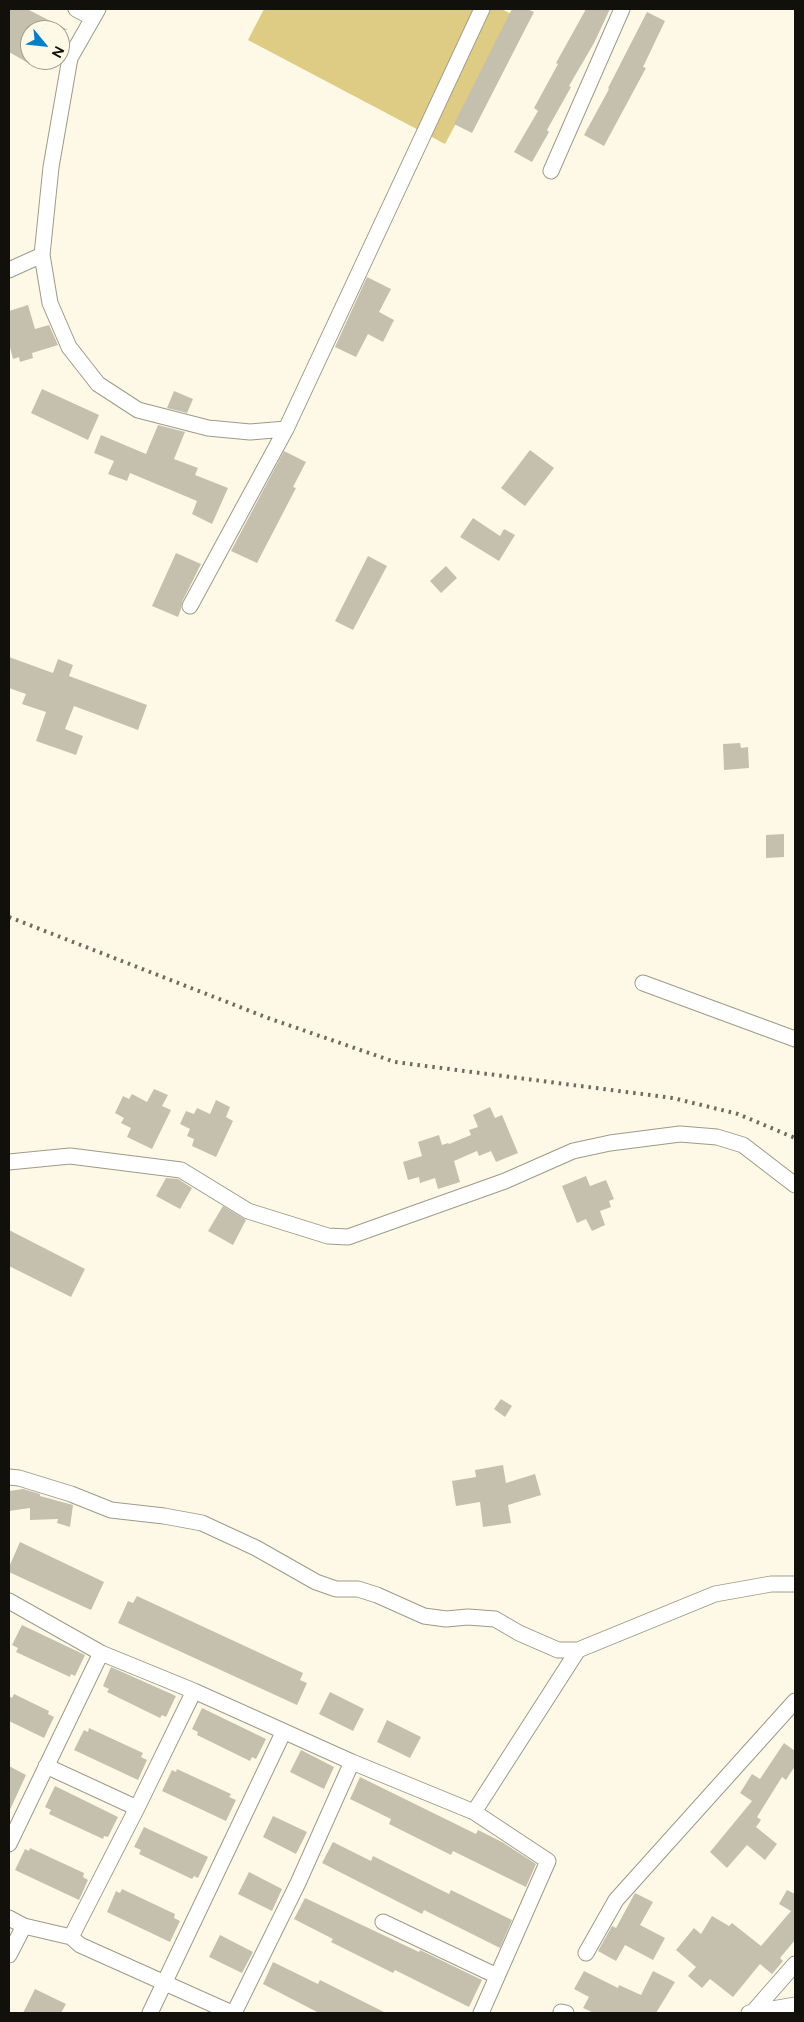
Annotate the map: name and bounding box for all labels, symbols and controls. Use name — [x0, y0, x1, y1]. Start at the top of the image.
north arrow — [20, 20, 70, 70]
text: N — [48, 43, 68, 61]

